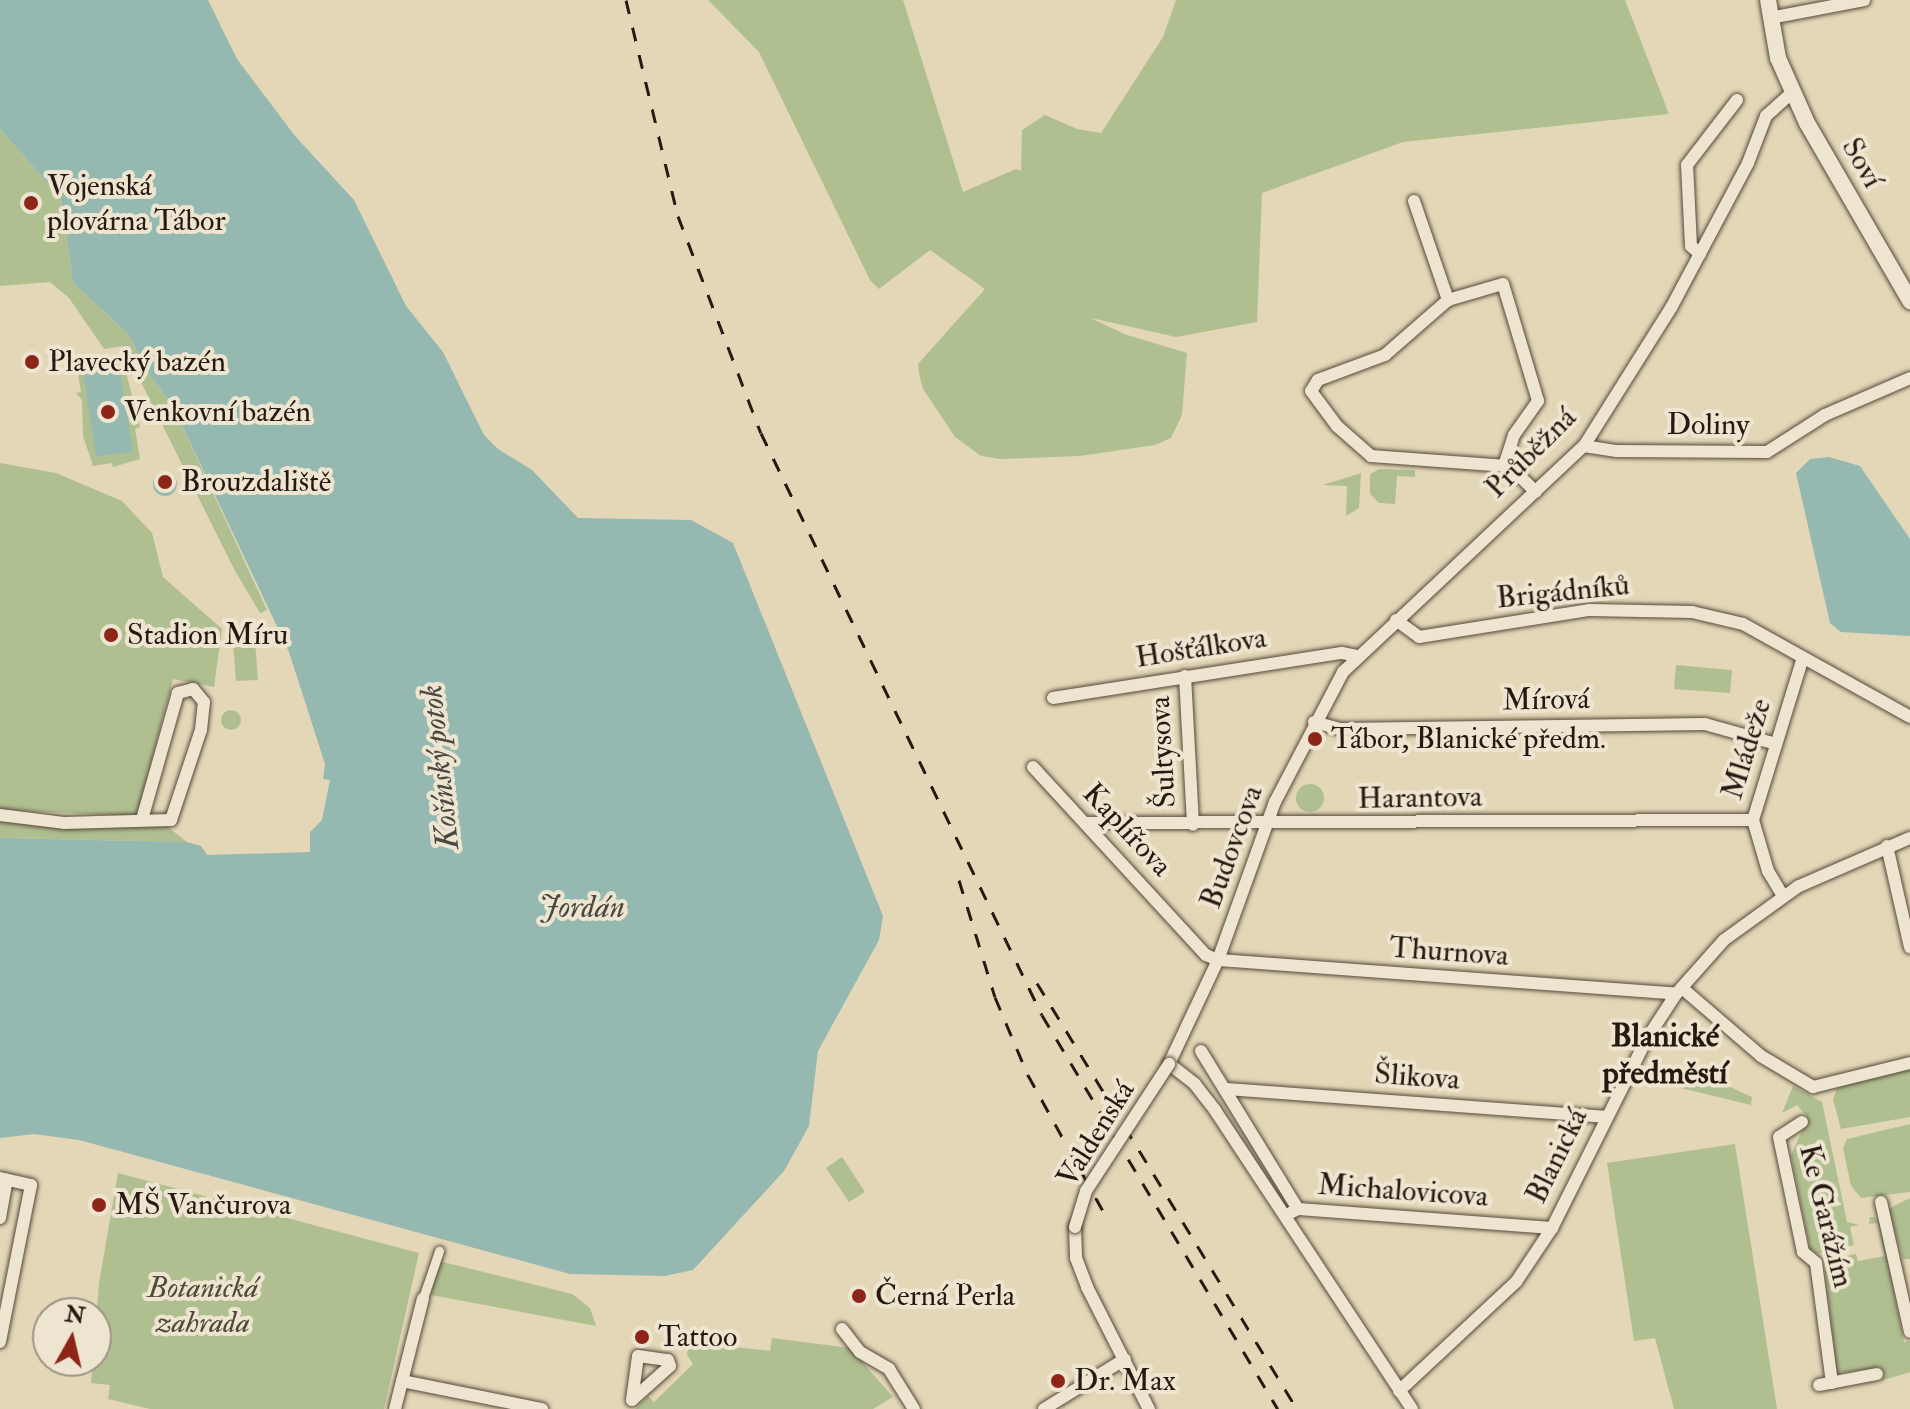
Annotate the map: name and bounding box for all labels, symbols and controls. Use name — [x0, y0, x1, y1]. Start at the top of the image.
street label: Soví — [1833, 132, 1891, 194]
place label: Vojenská plovárna Tábor — [47, 168, 226, 238]
marker: Vojenská plovárna Tábor — [22, 194, 40, 212]
place label: Plavecký bazén — [48, 344, 226, 380]
marker: Plavecký bazén — [23, 353, 41, 371]
place label: Venkovní bazén — [124, 394, 311, 430]
street label: Průběžná — [1478, 400, 1584, 506]
marker: Venkovní bazén — [99, 403, 117, 421]
street label: Doliny — [1667, 407, 1749, 443]
place label: Brouzdaliště — [181, 464, 331, 500]
marker: Brouzdaliště — [156, 473, 174, 491]
street label: Brigádníků — [1495, 567, 1631, 617]
place label: Stadion Míru — [127, 617, 288, 653]
street label: Hošťálkova — [1133, 620, 1269, 676]
marker: Stadion Míru — [102, 626, 120, 644]
street label: Mírová — [1502, 681, 1590, 719]
water label: Košínský potok — [412, 683, 468, 851]
street label: Mládeže — [1715, 694, 1779, 804]
street label: Šultysova — [1142, 695, 1184, 809]
place label: Tábor, Blanické předm. — [1331, 721, 1606, 757]
marker: Tábor, Blanické předm. — [1306, 730, 1324, 748]
street label: Kaplířova — [1075, 776, 1179, 884]
street label: Harantova — [1357, 779, 1483, 817]
street label: Budovcova — [1193, 781, 1271, 913]
water label: Jordán — [539, 888, 625, 926]
street label: Thurnova — [1388, 930, 1510, 974]
district label: Blanické předměstí — [1603, 1018, 1727, 1093]
street label: Šlikova — [1373, 1056, 1461, 1098]
street label: Valdenská — [1049, 1074, 1143, 1194]
street label: Blanická — [1519, 1103, 1595, 1209]
street label: Ke Garážím — [1791, 1141, 1861, 1291]
street label: Michalovicova — [1317, 1167, 1489, 1215]
place label: MŠ Vančurova — [115, 1187, 291, 1223]
marker: MŠ Vančurova — [90, 1196, 108, 1214]
park label: Botanická zahrada — [148, 1270, 258, 1340]
place label: Černá Perla — [875, 1278, 1015, 1314]
marker: Černá Perla — [850, 1287, 868, 1305]
north arrow — [32, 1297, 112, 1377]
text: N — [63, 1300, 87, 1330]
place label: Tattoo — [658, 1319, 737, 1355]
marker: Tattoo — [633, 1328, 651, 1346]
place label: Dr. Max — [1074, 1363, 1176, 1399]
marker: Dr. Max — [1049, 1372, 1067, 1390]

